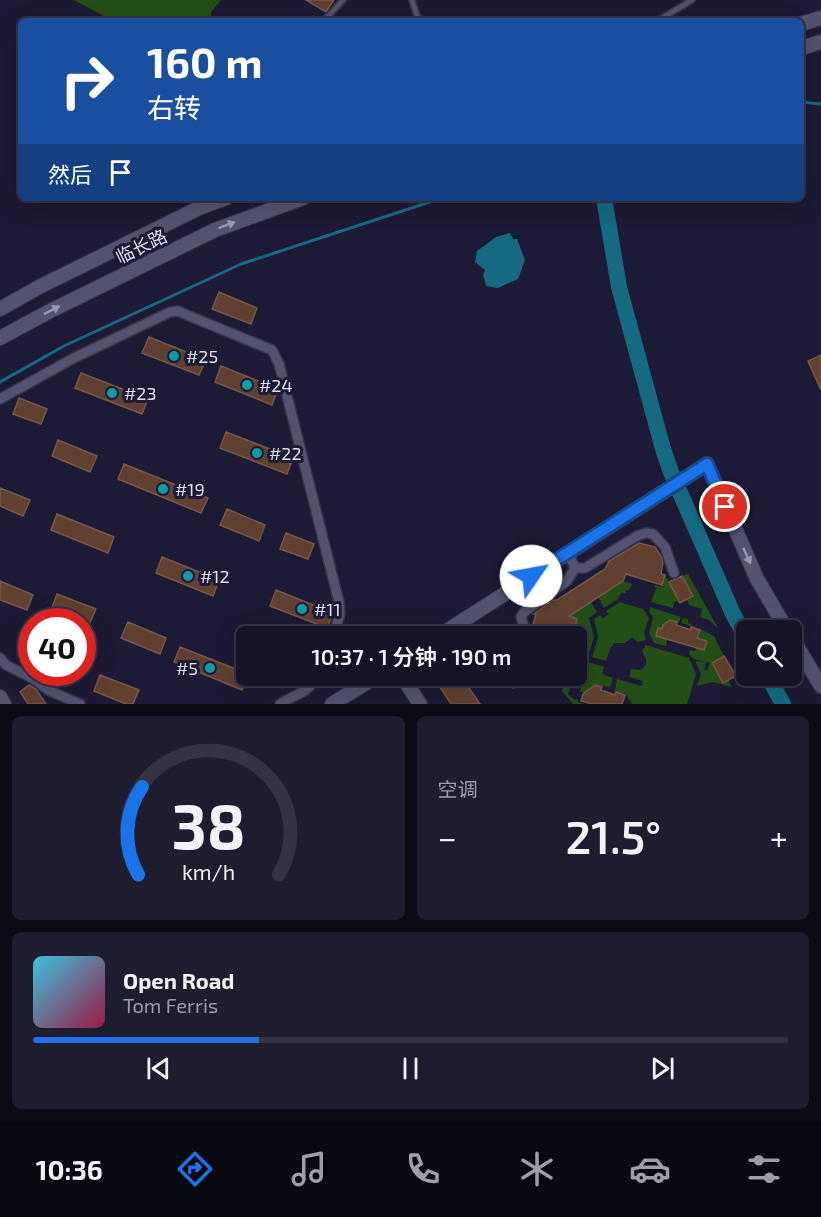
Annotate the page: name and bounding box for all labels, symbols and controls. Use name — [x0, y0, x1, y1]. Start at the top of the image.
text: 160 m — [147, 36, 263, 86]
icon: right — [48, 42, 126, 120]
text: 右转 — [147, 91, 201, 123]
icon: arrive — [104, 156, 137, 189]
text: 然后 — [48, 161, 92, 187]
one-way arrow — [218, 220, 236, 230]
street label: 临长路 — [112, 224, 170, 268]
one-way arrow — [43, 306, 60, 315]
place label: #25 — [186, 345, 218, 367]
marker: #25 — [167, 349, 181, 363]
place label: #24 — [259, 374, 293, 396]
marker: #24 — [240, 378, 254, 392]
place label: #23 — [124, 382, 156, 404]
marker: #23 — [105, 386, 119, 400]
place label: #22 — [269, 442, 302, 464]
marker: #22 — [250, 446, 264, 460]
place label: #19 — [175, 478, 205, 500]
pin — [699, 481, 750, 532]
marker: #19 — [156, 482, 170, 496]
icon: arrive — [708, 490, 741, 523]
position arrow — [499, 544, 563, 608]
one-way arrow — [742, 548, 751, 565]
place label: #12 — [200, 565, 230, 587]
marker: #12 — [181, 569, 195, 583]
place label: #11 — [314, 598, 341, 620]
marker: #11 — [295, 602, 309, 616]
speed limit sign: 40 — [18, 608, 96, 686]
map controls — [736, 620, 802, 686]
button: search — [736, 620, 802, 686]
text: 10:37 · 1 分钟 · 190 m — [312, 643, 511, 669]
place label: #5 — [176, 657, 198, 679]
marker: #5 — [203, 661, 217, 675]
text: 空调 — [438, 777, 478, 801]
text: 38 — [171, 787, 245, 862]
text: 21.5° — [565, 809, 661, 863]
text: − — [438, 817, 457, 857]
text: + — [770, 817, 788, 857]
text: km/h — [182, 859, 235, 884]
text: Open Road — [123, 967, 235, 993]
text: Tom Ferris — [123, 993, 218, 1017]
icon: previous — [142, 1052, 175, 1085]
icon: pause — [394, 1052, 427, 1085]
icon: next — [646, 1052, 679, 1085]
icon: directions — [174, 1148, 216, 1190]
icon: music — [288, 1148, 330, 1190]
icon: phone — [402, 1148, 444, 1190]
icon: climate — [516, 1148, 558, 1190]
icon: car — [629, 1148, 671, 1190]
icon: filters — [743, 1148, 785, 1190]
text: 10:36 — [36, 1153, 103, 1185]

